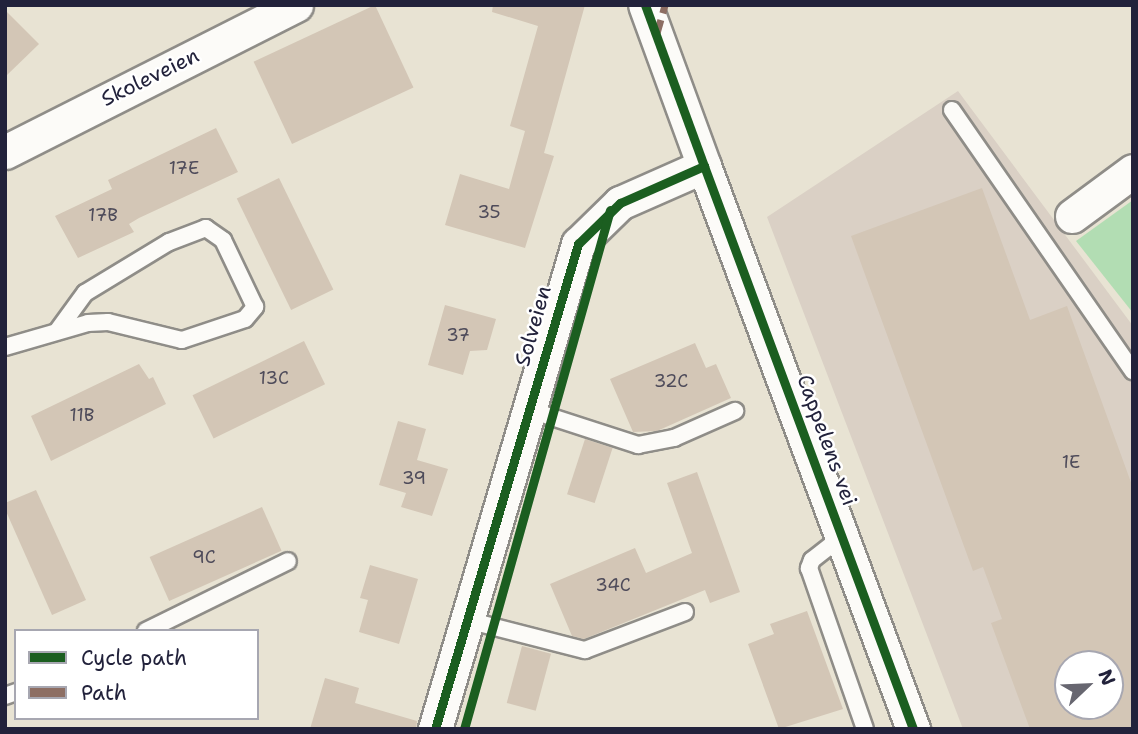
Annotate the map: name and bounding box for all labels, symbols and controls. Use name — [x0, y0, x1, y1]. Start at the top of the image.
street label: Skoleveien — [97, 43, 203, 111]
house number: 17E — [169, 157, 199, 179]
house number: 35 — [477, 201, 501, 223]
house number: 17B — [88, 204, 118, 226]
street label: Solveien — [510, 283, 556, 369]
house number: 37 — [446, 324, 470, 346]
house number: 13C — [259, 367, 289, 389]
house number: 32C — [654, 370, 688, 392]
street label: Cappelens vei — [792, 371, 862, 509]
house number: 11B — [70, 404, 94, 426]
house number: 1E — [1062, 451, 1080, 473]
house number: 39 — [402, 467, 426, 489]
house number: 9C — [192, 546, 216, 568]
house number: 34C — [595, 574, 631, 596]
legend — [14, 629, 259, 720]
text: Cycle path — [81, 644, 187, 672]
north arrow — [1054, 650, 1124, 720]
text: N — [1093, 666, 1121, 689]
text: Path — [81, 679, 127, 707]

